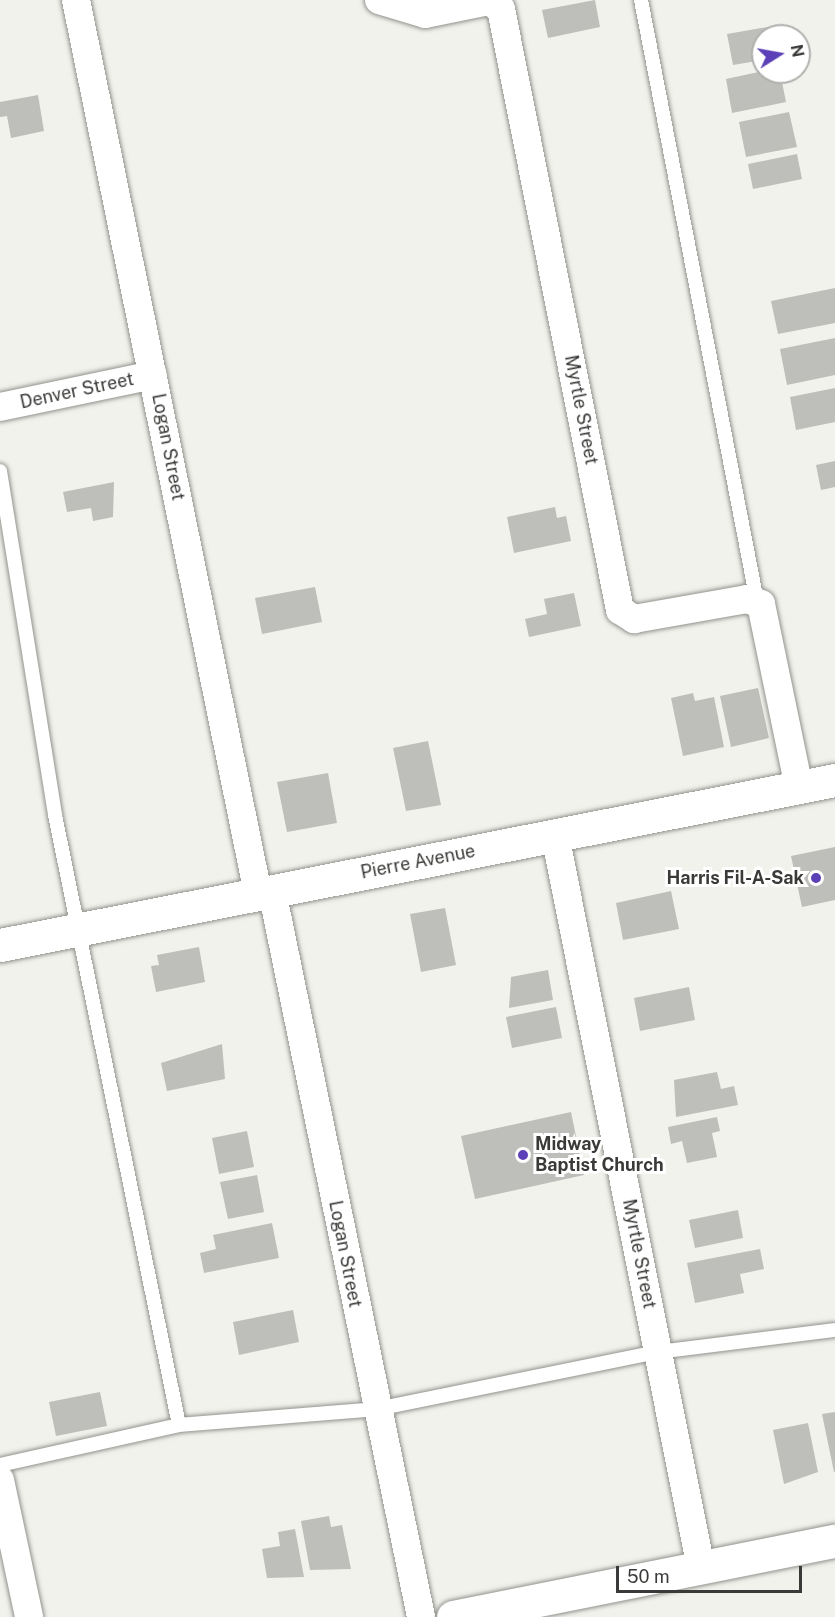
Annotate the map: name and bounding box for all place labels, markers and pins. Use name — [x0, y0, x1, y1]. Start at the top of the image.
place label: Harris Fil-A-Sak — [666, 867, 804, 889]
marker: Harris Fil-A-Sak — [809, 871, 823, 885]
place label: Midway Baptist Church — [535, 1134, 664, 1176]
marker: Midway Baptist Church — [516, 1148, 530, 1162]

